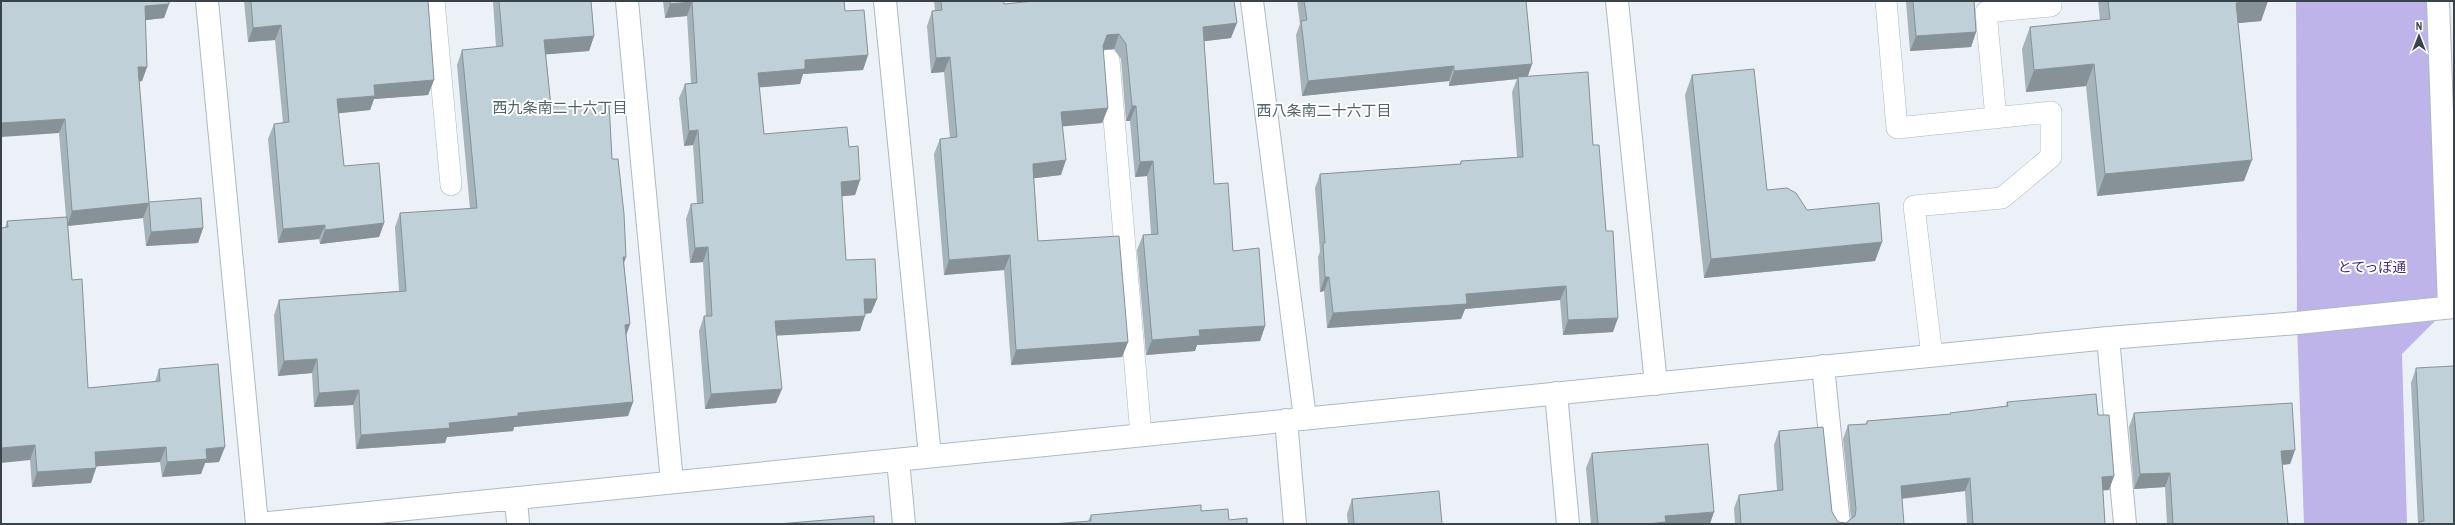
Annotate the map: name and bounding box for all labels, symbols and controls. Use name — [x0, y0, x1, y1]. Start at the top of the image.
north arrow — [2399, 16, 2439, 56]
text: N — [2416, 19, 2422, 33]
district label: 西九条南二十六丁目 — [492, 97, 628, 118]
district label: 西八条南二十六丁目 — [1256, 100, 1392, 121]
park label: とてっぽ通 — [2338, 258, 2406, 276]

